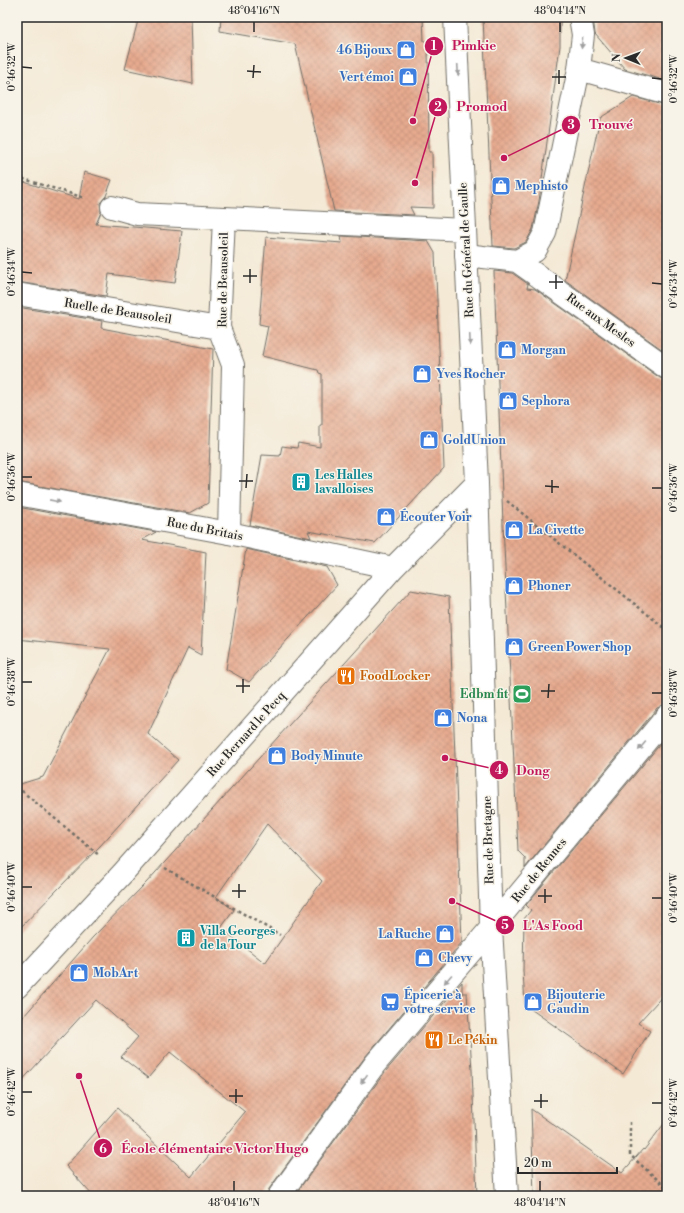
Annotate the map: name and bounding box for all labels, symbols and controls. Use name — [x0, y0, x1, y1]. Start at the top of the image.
text: 48°04'16"N — [228, 5, 281, 17]
text: 48°04'14"N — [534, 5, 586, 17]
callout: Pimkie — [424, 33, 504, 58]
one-way arrow — [579, 37, 585, 49]
text: Pimkie — [452, 38, 496, 54]
north arrow — [606, 38, 646, 78]
shop icon: 46 Bijoux — [395, 39, 417, 61]
text: 1 — [431, 39, 437, 54]
text: 0°46'32"W — [6, 42, 18, 91]
place label: 46 Bijoux — [336, 43, 392, 58]
text: N — [610, 53, 624, 62]
text: 0°46'32"W — [668, 54, 680, 103]
one-way arrow — [454, 64, 461, 76]
shop icon: Vert émoi — [397, 66, 419, 88]
place label: Vert émoi — [339, 70, 394, 85]
callout: Promod — [428, 94, 515, 119]
text: Promod — [456, 99, 508, 115]
text: 2 — [434, 100, 442, 115]
callout: Trouvé — [561, 112, 641, 137]
text: Trouvé — [589, 117, 633, 133]
text: 3 — [567, 118, 575, 133]
shop icon: Mephisto — [490, 175, 512, 197]
place label: Mephisto — [515, 179, 568, 194]
street label: Rue du Général de Gaulle — [455, 182, 478, 318]
street label: Rue de Beausoleil — [215, 232, 232, 328]
text: 0°46'34"W — [6, 246, 18, 297]
text: 0°46'34"W — [668, 258, 680, 309]
street label: Rue aux Mesles — [563, 290, 638, 351]
street label: Ruelle de Beausoleil — [63, 296, 173, 327]
one-way arrow — [467, 334, 473, 347]
shop icon: Morgan — [496, 339, 518, 361]
place label: Morgan — [521, 343, 567, 358]
shop icon: Yves Rocher — [411, 363, 433, 385]
place label: Yves Rocher — [436, 367, 505, 382]
shop icon: Sephora — [497, 390, 519, 412]
place label: Sephora — [522, 394, 570, 409]
shop icon: GoldUnion — [418, 429, 440, 451]
place label: GoldUnion — [443, 433, 507, 448]
text: 0°46'36"W — [6, 452, 18, 502]
text: 0°46'36"W — [668, 463, 680, 513]
place label: Les Halles lavalloises — [315, 468, 373, 497]
building icon: Les Halles lavalloises — [290, 471, 312, 493]
one-way arrow — [49, 498, 61, 504]
shop icon: Écouter Voir — [375, 506, 397, 528]
place label: Écouter Voir — [400, 508, 472, 525]
street label: Rue du Britais — [166, 515, 244, 544]
shop icon: La Civette — [503, 519, 525, 541]
place label: La Civette — [528, 523, 585, 538]
shop icon: Phoner — [503, 575, 525, 597]
place label: Phoner — [528, 579, 571, 594]
shop icon: Green Power Shop — [503, 636, 525, 658]
place label: Green Power Shop — [528, 640, 632, 655]
text: 0°46'38"W — [6, 656, 18, 707]
restaurant icon: FoodLocker — [335, 665, 357, 687]
text: 0°46'38"W — [668, 667, 680, 718]
place label: FoodLocker — [360, 669, 430, 684]
sports icon: Edbm fit — [511, 683, 533, 705]
place label: Edbm fit — [460, 687, 509, 702]
street label: Rue Bernard le Pecq — [204, 689, 289, 780]
shop icon: Nona — [432, 707, 454, 729]
place label: Nona — [457, 711, 488, 726]
one-way arrow — [637, 740, 646, 751]
shop icon: Body Minute — [266, 745, 288, 767]
place label: Body Minute — [291, 749, 364, 764]
callout: Dong — [489, 758, 558, 783]
text: 4 — [495, 763, 503, 778]
text: Dong — [516, 763, 550, 779]
street label: Rue de Bretagne — [479, 795, 498, 884]
street label: Rue de Rennes — [509, 835, 570, 906]
text: 0°46'40"W — [6, 861, 18, 912]
text: 0°46'40"W — [668, 872, 680, 923]
callout: L'As Food — [495, 913, 591, 938]
text: 5 — [501, 918, 509, 933]
text: L'As Food — [523, 918, 583, 934]
shop icon: La Ruche — [434, 923, 456, 945]
place label: Villa Georges de la Tour — [199, 924, 275, 953]
building icon: Villa Georges de la Tour — [175, 927, 197, 949]
place label: La Ruche — [378, 927, 432, 942]
shop icon: Chevy — [413, 947, 435, 969]
place label: Chevy — [438, 951, 473, 966]
shop icon: MobArt — [68, 962, 90, 984]
place label: MobArt — [93, 966, 139, 981]
one-way arrow — [443, 974, 452, 985]
place label: Épicerie à votre service — [403, 986, 476, 1017]
place label: Bijouterie Gaudin — [547, 988, 606, 1017]
supermarket icon: Épicerie à votre service — [379, 991, 401, 1013]
shop icon: Bijouterie Gaudin — [522, 991, 544, 1013]
restaurant icon: Le Pékin — [423, 1029, 445, 1051]
place label: Le Pékin — [448, 1033, 498, 1048]
text: 0°46'42"W — [6, 1066, 18, 1117]
one-way arrow — [360, 1074, 368, 1084]
text: 0°46'42"W — [668, 1077, 680, 1128]
callout: École élémentaire Victor Hugo — [93, 1136, 316, 1161]
text: École élémentaire Victor Hugo — [121, 1140, 309, 1157]
text: 6 — [99, 1142, 107, 1157]
scale bar — [518, 1149, 617, 1175]
text: 20 m — [524, 1156, 552, 1171]
text: 48°04'16"N — [208, 1197, 261, 1209]
text: 48°04'14"N — [514, 1197, 566, 1209]

